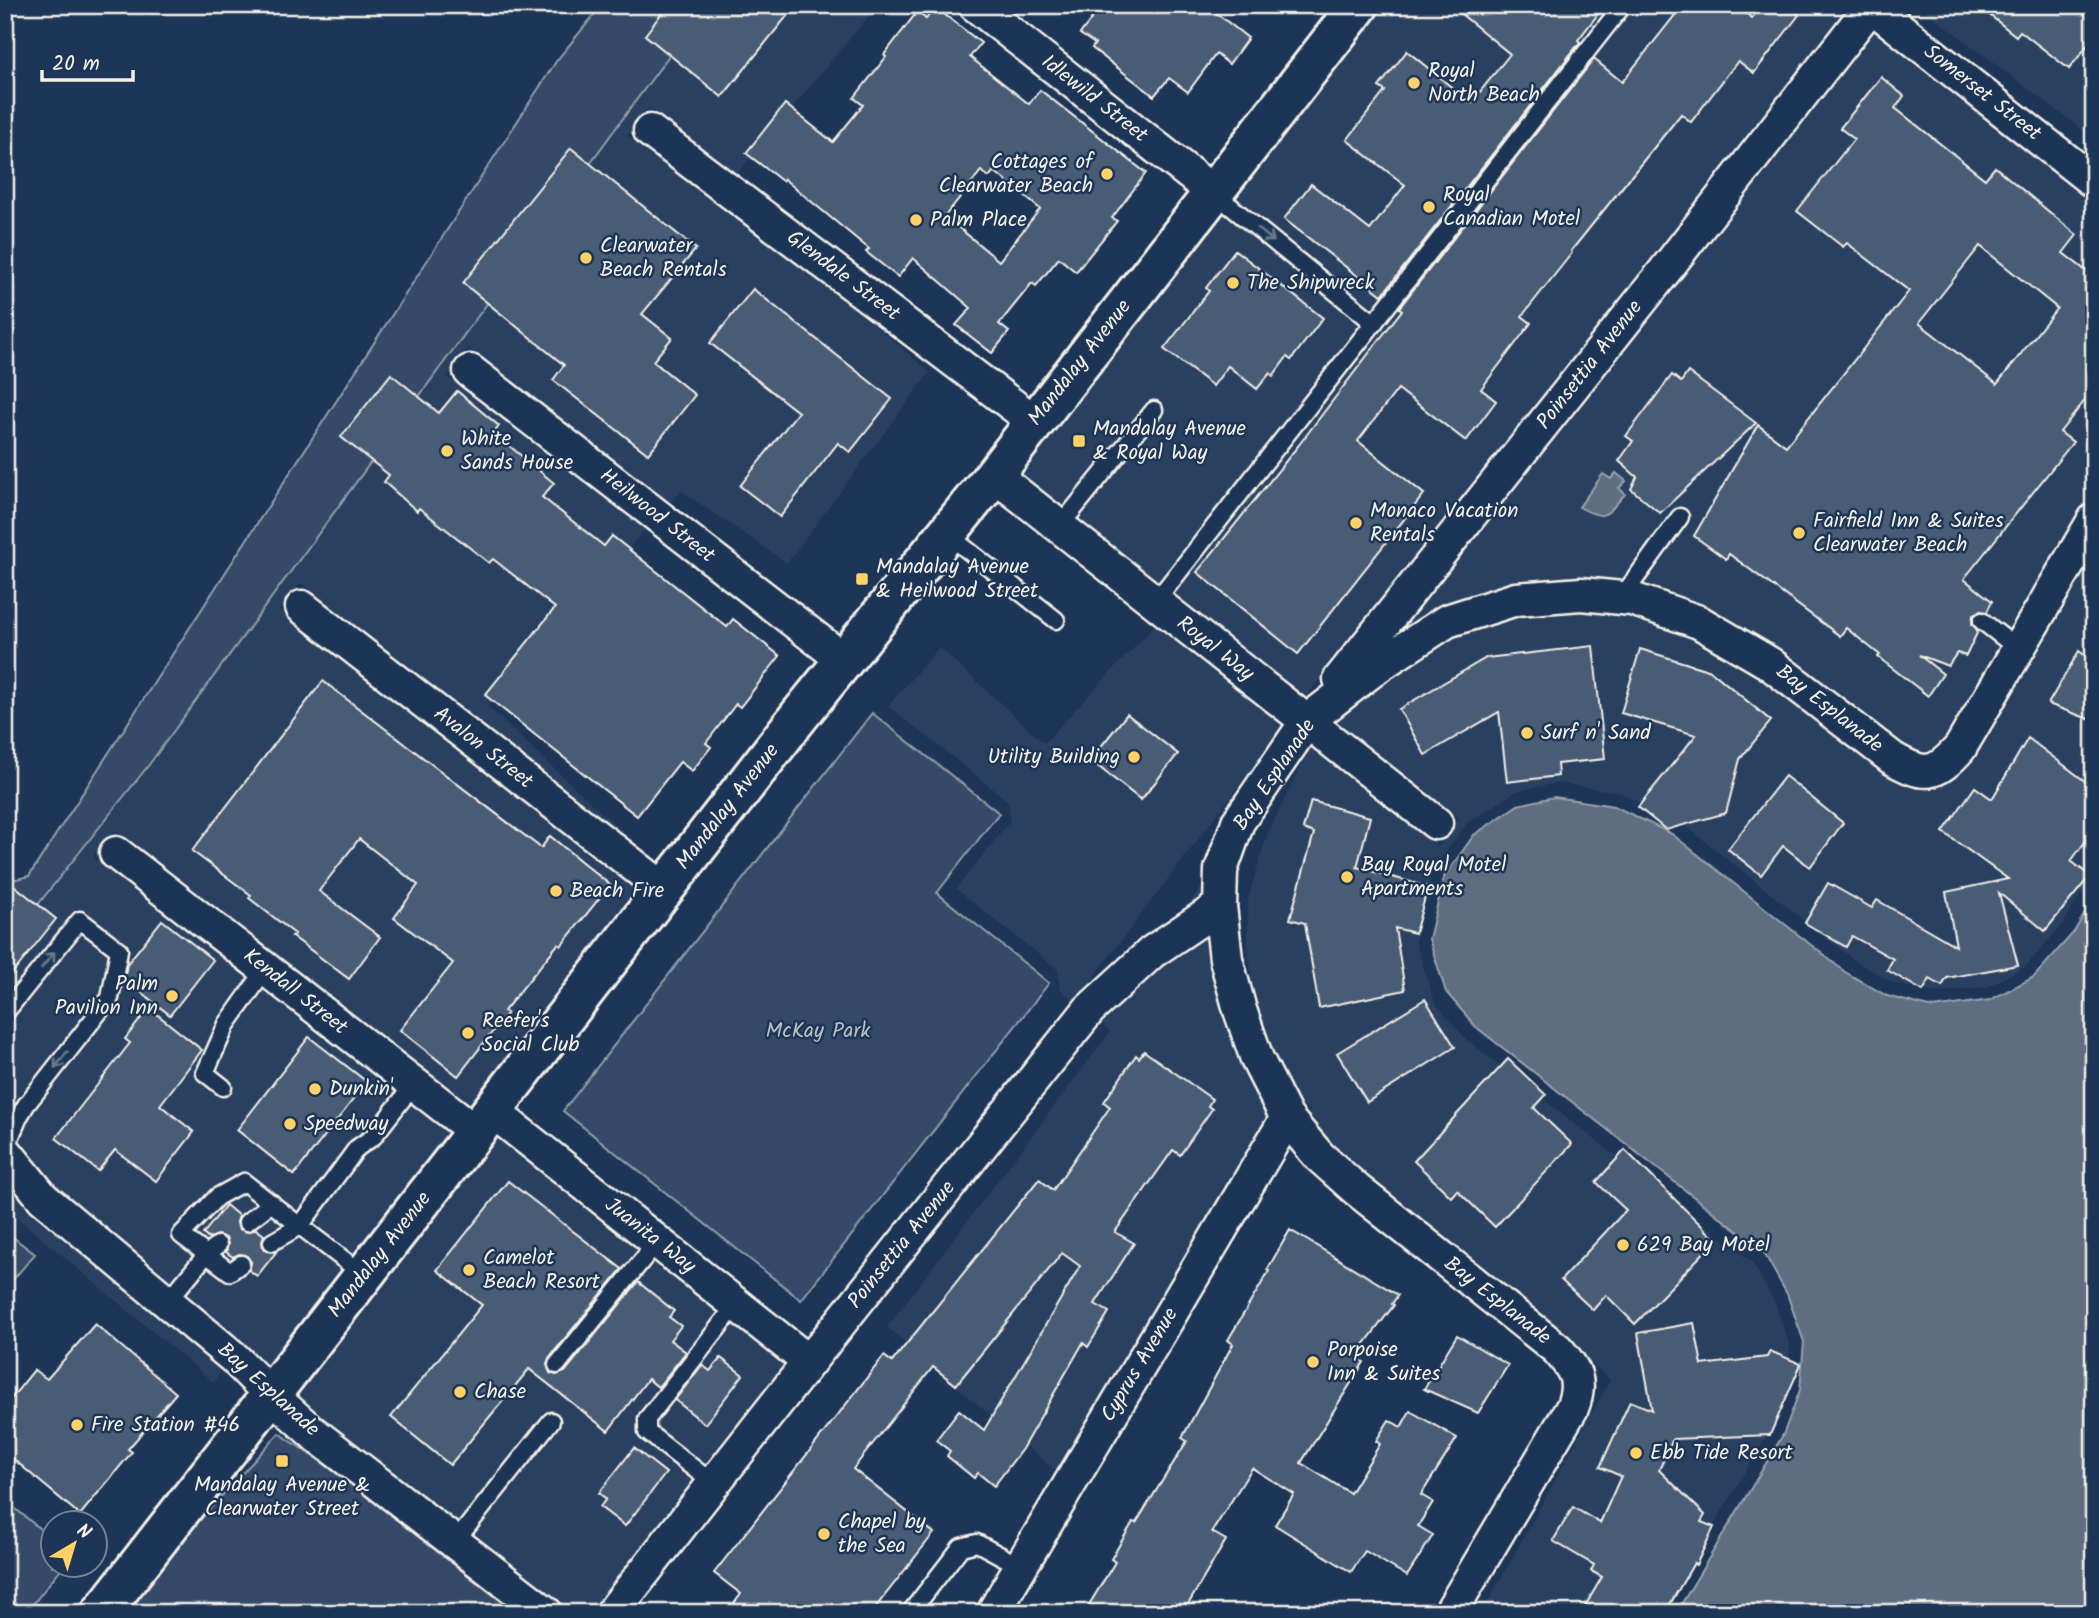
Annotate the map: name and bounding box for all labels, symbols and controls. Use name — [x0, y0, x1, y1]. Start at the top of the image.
street label: Somerset Street — [1916, 36, 2049, 150]
scale bar — [42, 38, 133, 82]
street label: Idlewild Street — [1033, 47, 1155, 152]
text: 20 m — [52, 48, 100, 81]
place label: Royal North Beach — [1428, 55, 1540, 112]
marker: Royal North Beach — [1406, 75, 1422, 91]
place label: Cottages of Clearwater Beach — [939, 146, 1095, 203]
marker: Cottages of Clearwater Beach — [1099, 166, 1115, 182]
place label: Royal Canadian Motel — [1443, 179, 1580, 236]
marker: Royal Canadian Motel — [1421, 199, 1437, 215]
place label: Palm Place — [930, 204, 1027, 237]
marker: Palm Place — [908, 212, 924, 228]
street label: Glendale Street — [779, 222, 908, 330]
one-way arrow — [1256, 228, 1274, 243]
place label: Clearwater Beach Rentals — [600, 230, 727, 287]
marker: Clearwater Beach Rentals — [578, 250, 594, 266]
place label: The Shipwreck — [1247, 267, 1375, 300]
marker: The Shipwreck — [1225, 275, 1241, 291]
street label: Mandalay Avenue — [1020, 292, 1140, 433]
street label: Poinsettia Avenue — [1529, 293, 1652, 437]
place label: Mandalay Avenue & Royal Way — [1093, 413, 1247, 470]
place label: White Sands House — [461, 423, 574, 480]
marker: Mandalay Avenue & Royal Way — [1071, 433, 1087, 449]
marker: White Sands House — [439, 443, 455, 459]
street label: Heilwood Street — [592, 460, 723, 572]
place label: Monaco Vacation Rentals — [1370, 495, 1518, 552]
place label: Fairfield Inn & Suites Clearwater Beach — [1813, 505, 2004, 562]
marker: Monaco Vacation Rentals — [1348, 515, 1364, 531]
marker: Fairfield Inn & Suites Clearwater Beach — [1791, 525, 1807, 541]
place label: Mandalay Avenue & Heilwood Street — [876, 551, 1039, 608]
marker: Mandalay Avenue & Heilwood Street — [854, 571, 870, 587]
street label: Royal Way — [1169, 608, 1261, 690]
street label: Bay Esplanade — [1768, 656, 1890, 762]
street label: Avalon Street — [426, 698, 541, 798]
street label: Bay Esplanade — [1225, 712, 1325, 838]
place label: Surf n' Sand — [1541, 717, 1651, 750]
marker: Surf n' Sand — [1519, 725, 1535, 741]
street label: Mandalay Avenue — [668, 736, 788, 877]
place label: Utility Building — [988, 741, 1120, 774]
marker: Utility Building — [1126, 749, 1142, 765]
place label: Bay Royal Motel Apartments — [1361, 849, 1506, 906]
marker: Bay Royal Motel Apartments — [1339, 869, 1355, 885]
place label: Beach Fire — [570, 875, 665, 908]
marker: Beach Fire — [548, 883, 564, 899]
street label: Kendall Street — [235, 940, 355, 1044]
one-way arrow — [40, 951, 56, 969]
place label: Palm Pavilion Inn — [55, 968, 158, 1025]
marker: Palm Pavilion Inn — [164, 988, 180, 1004]
place label: Reefer's Social Club — [482, 1005, 579, 1062]
park label: McKay Park — [766, 1015, 870, 1048]
marker: Reefer's Social Club — [460, 1025, 476, 1041]
one-way arrow — [54, 1050, 69, 1068]
place label: Dunkin' — [329, 1073, 394, 1106]
marker: Dunkin' — [307, 1081, 323, 1097]
place label: Speedway — [304, 1108, 389, 1141]
marker: Speedway — [282, 1116, 298, 1132]
street label: Poinsettia Avenue — [840, 1173, 965, 1316]
street label: Mandalay Avenue — [320, 1184, 440, 1325]
street label: Juanita Way — [597, 1190, 703, 1282]
place label: 629 Bay Motel — [1637, 1229, 1770, 1262]
marker: 629 Bay Motel — [1615, 1237, 1631, 1253]
place label: Camelot Beach Resort — [483, 1242, 601, 1299]
street label: Bay Esplanade — [1436, 1248, 1558, 1354]
marker: Camelot Beach Resort — [461, 1262, 477, 1278]
street label: Cyprus Avenue — [1093, 1301, 1188, 1429]
place label: Porpoise Inn & Suites — [1327, 1334, 1440, 1391]
street label: Bay Esplanade — [209, 1335, 327, 1446]
marker: Porpoise Inn & Suites — [1305, 1354, 1321, 1370]
place label: Chase — [474, 1376, 527, 1409]
marker: Chase — [452, 1384, 468, 1400]
place label: Fire Station #46 — [91, 1409, 240, 1442]
marker: Fire Station #46 — [69, 1417, 85, 1433]
place label: Ebb Tide Resort — [1650, 1437, 1793, 1470]
marker: Ebb Tide Resort — [1628, 1445, 1644, 1461]
marker: Mandalay Avenue & Clearwater Street — [274, 1453, 290, 1469]
place label: Mandalay Avenue & Clearwater Street — [194, 1469, 370, 1526]
place label: Chapel by the Sea — [838, 1506, 926, 1563]
north arrow — [38, 1510, 108, 1580]
text: N — [69, 1517, 97, 1548]
marker: Chapel by the Sea — [816, 1526, 832, 1542]

